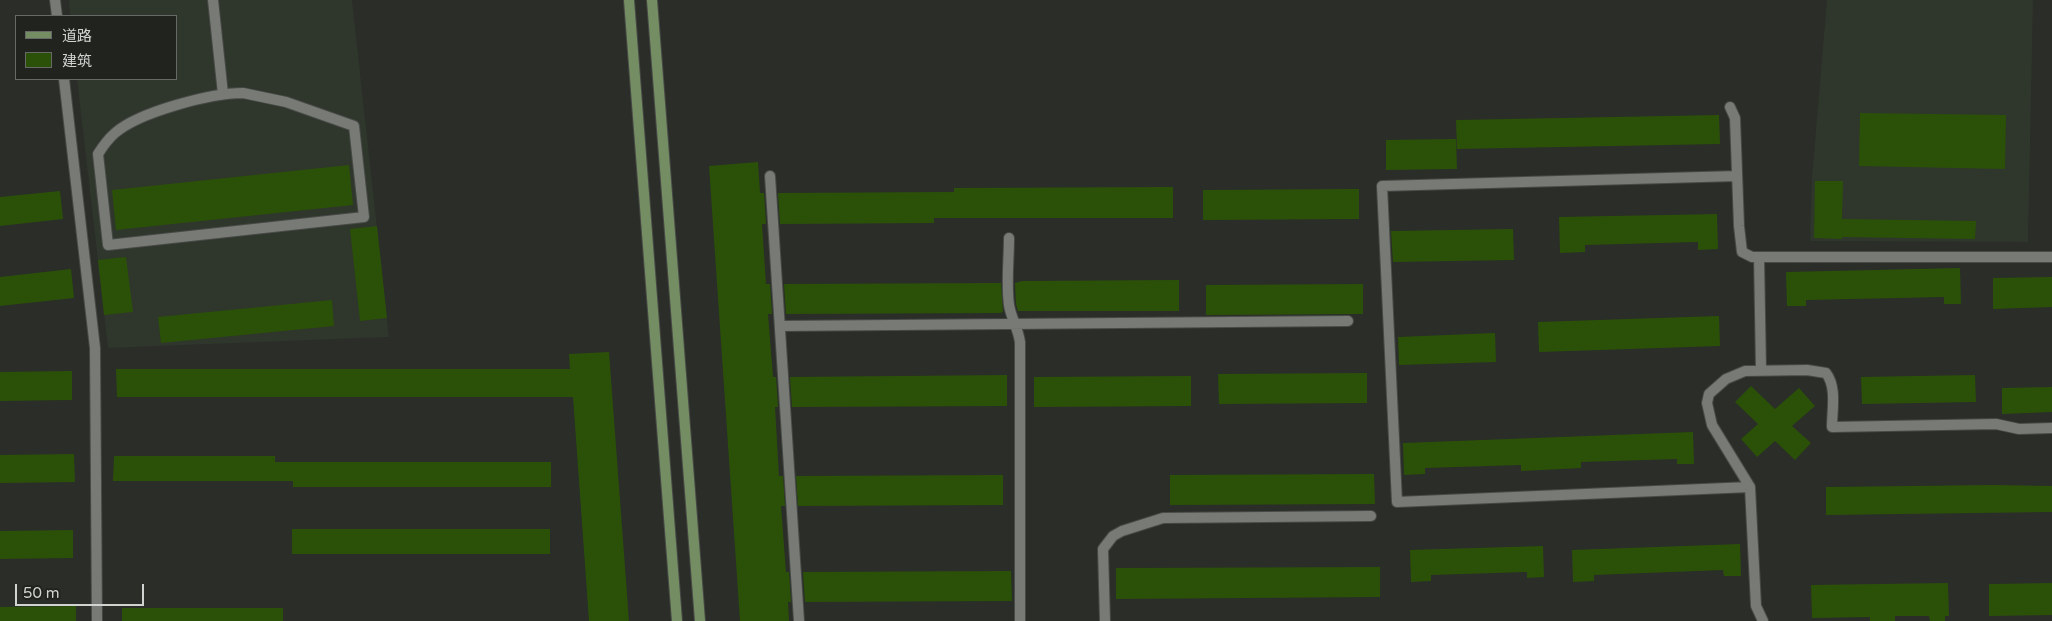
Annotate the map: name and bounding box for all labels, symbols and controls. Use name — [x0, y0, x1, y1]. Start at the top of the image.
legend — [15, 15, 178, 80]
text: 道路 — [62, 27, 92, 45]
text: 建筑 — [62, 52, 92, 70]
scale bar — [18, 574, 146, 606]
text: 50 m — [23, 584, 60, 602]

